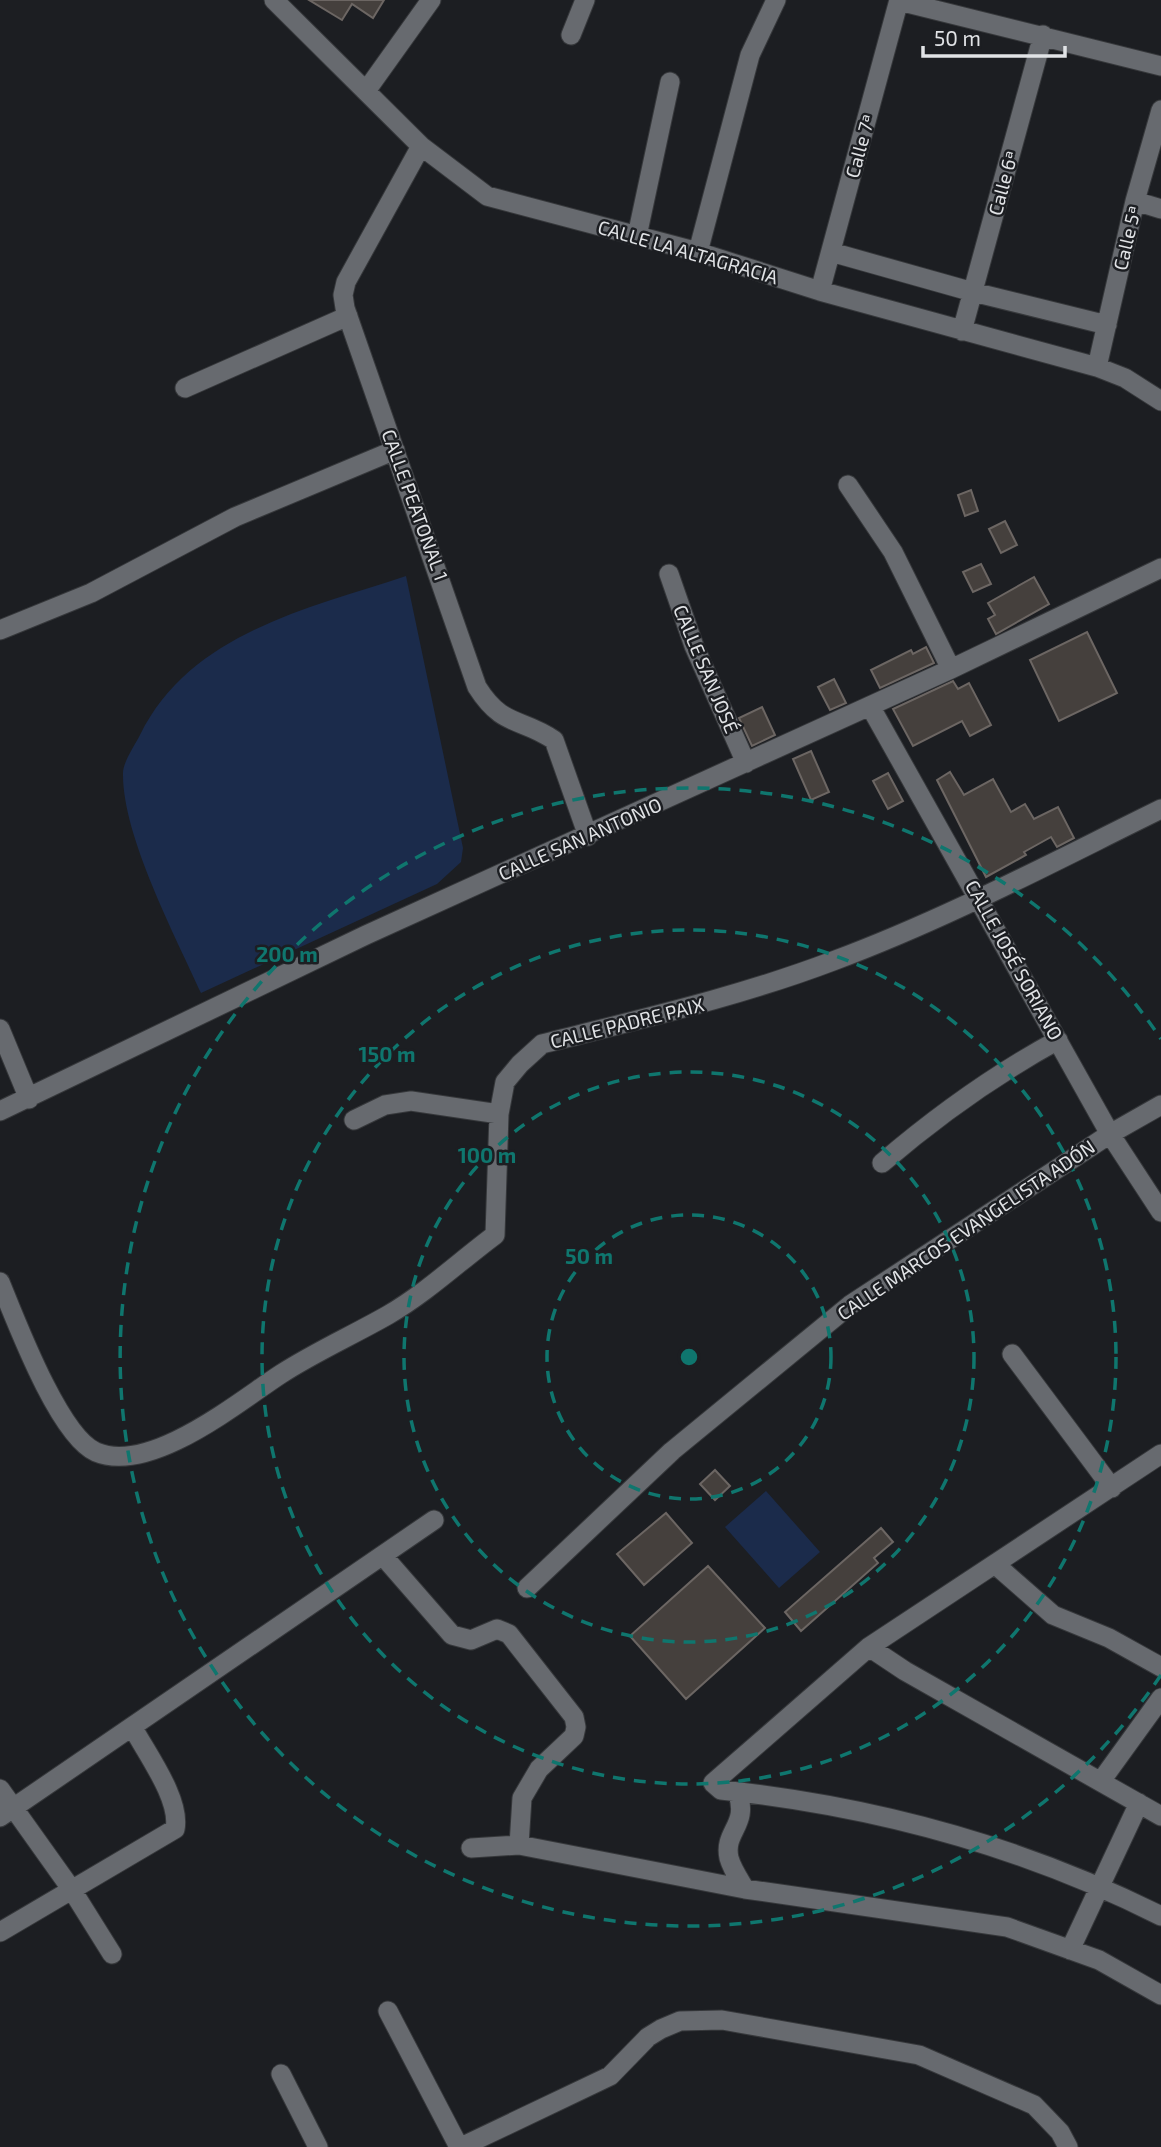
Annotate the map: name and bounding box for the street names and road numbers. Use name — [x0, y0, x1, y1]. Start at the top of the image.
street label: Calle 7ª — [840, 111, 879, 180]
street label: Calle 6ª — [983, 148, 1022, 218]
street label: Calle 5ª — [1108, 203, 1145, 272]
street label: CALLE LA ALTAGRACIA — [595, 215, 781, 288]
street label: CALLE PEATONAL 1 — [377, 426, 454, 584]
street label: CALLE SAN JOSÉ — [669, 601, 744, 736]
street label: CALLE SAN ANTONIO — [495, 792, 665, 885]
street label: CALLE JOSÉ SORIANO — [961, 876, 1068, 1044]
street label: CALLE PADRE PAIX — [548, 992, 707, 1053]
street label: CALLE MARCOS EVANGELISTA ADÓN — [833, 1135, 1099, 1325]

